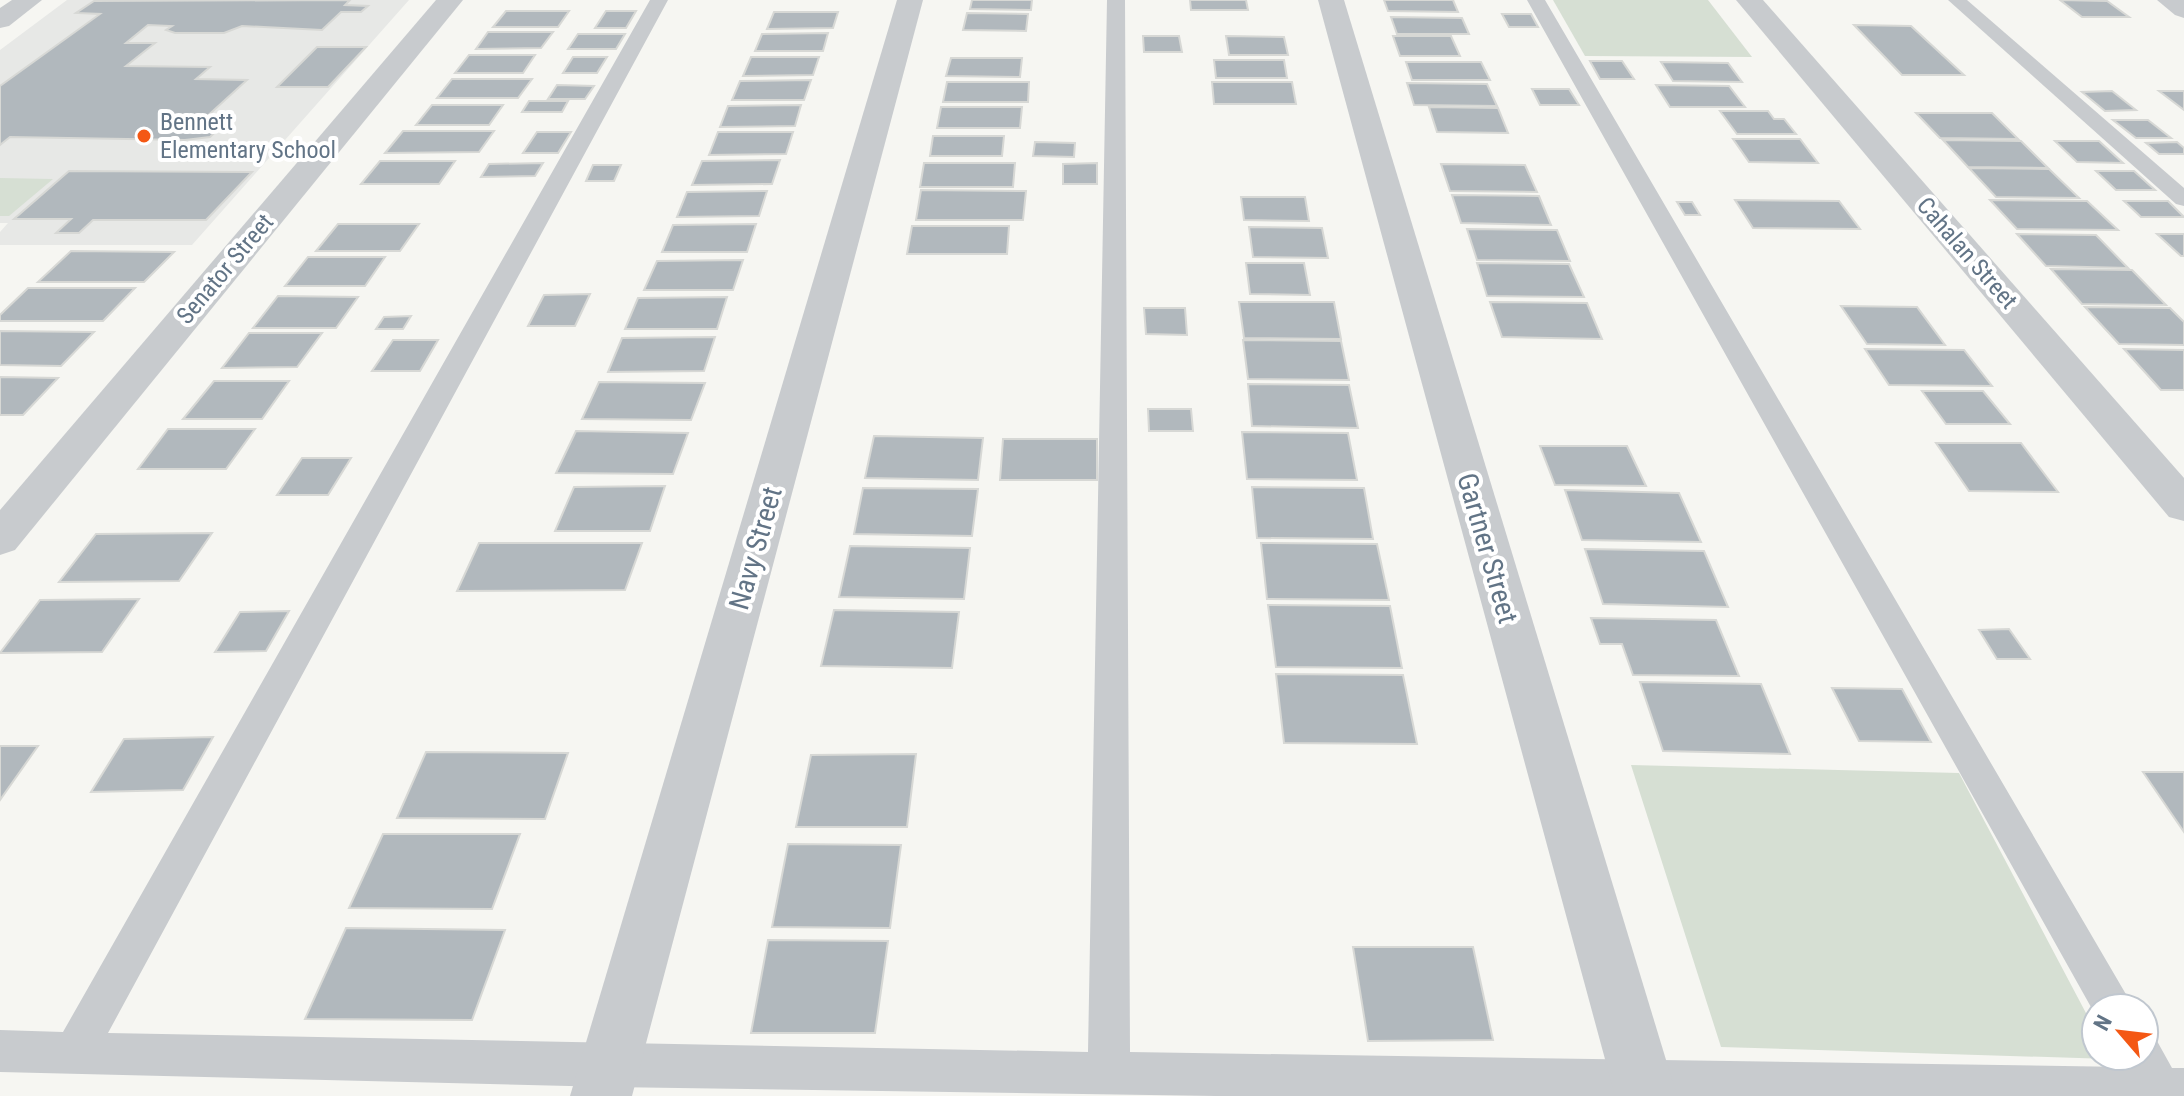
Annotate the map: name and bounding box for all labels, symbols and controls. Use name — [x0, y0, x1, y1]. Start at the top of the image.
place label: Bennett Elementary School — [160, 108, 336, 164]
marker: Bennett Elementary School — [135, 127, 153, 145]
street label: Cahalan Street — [1911, 192, 2023, 314]
street label: Senator Street — [171, 208, 279, 330]
street label: Gartner Street — [1450, 469, 1525, 627]
street label: Navy Street — [722, 483, 789, 613]
north arrow — [2080, 992, 2160, 1072]
text: N — [2089, 1011, 2117, 1035]

